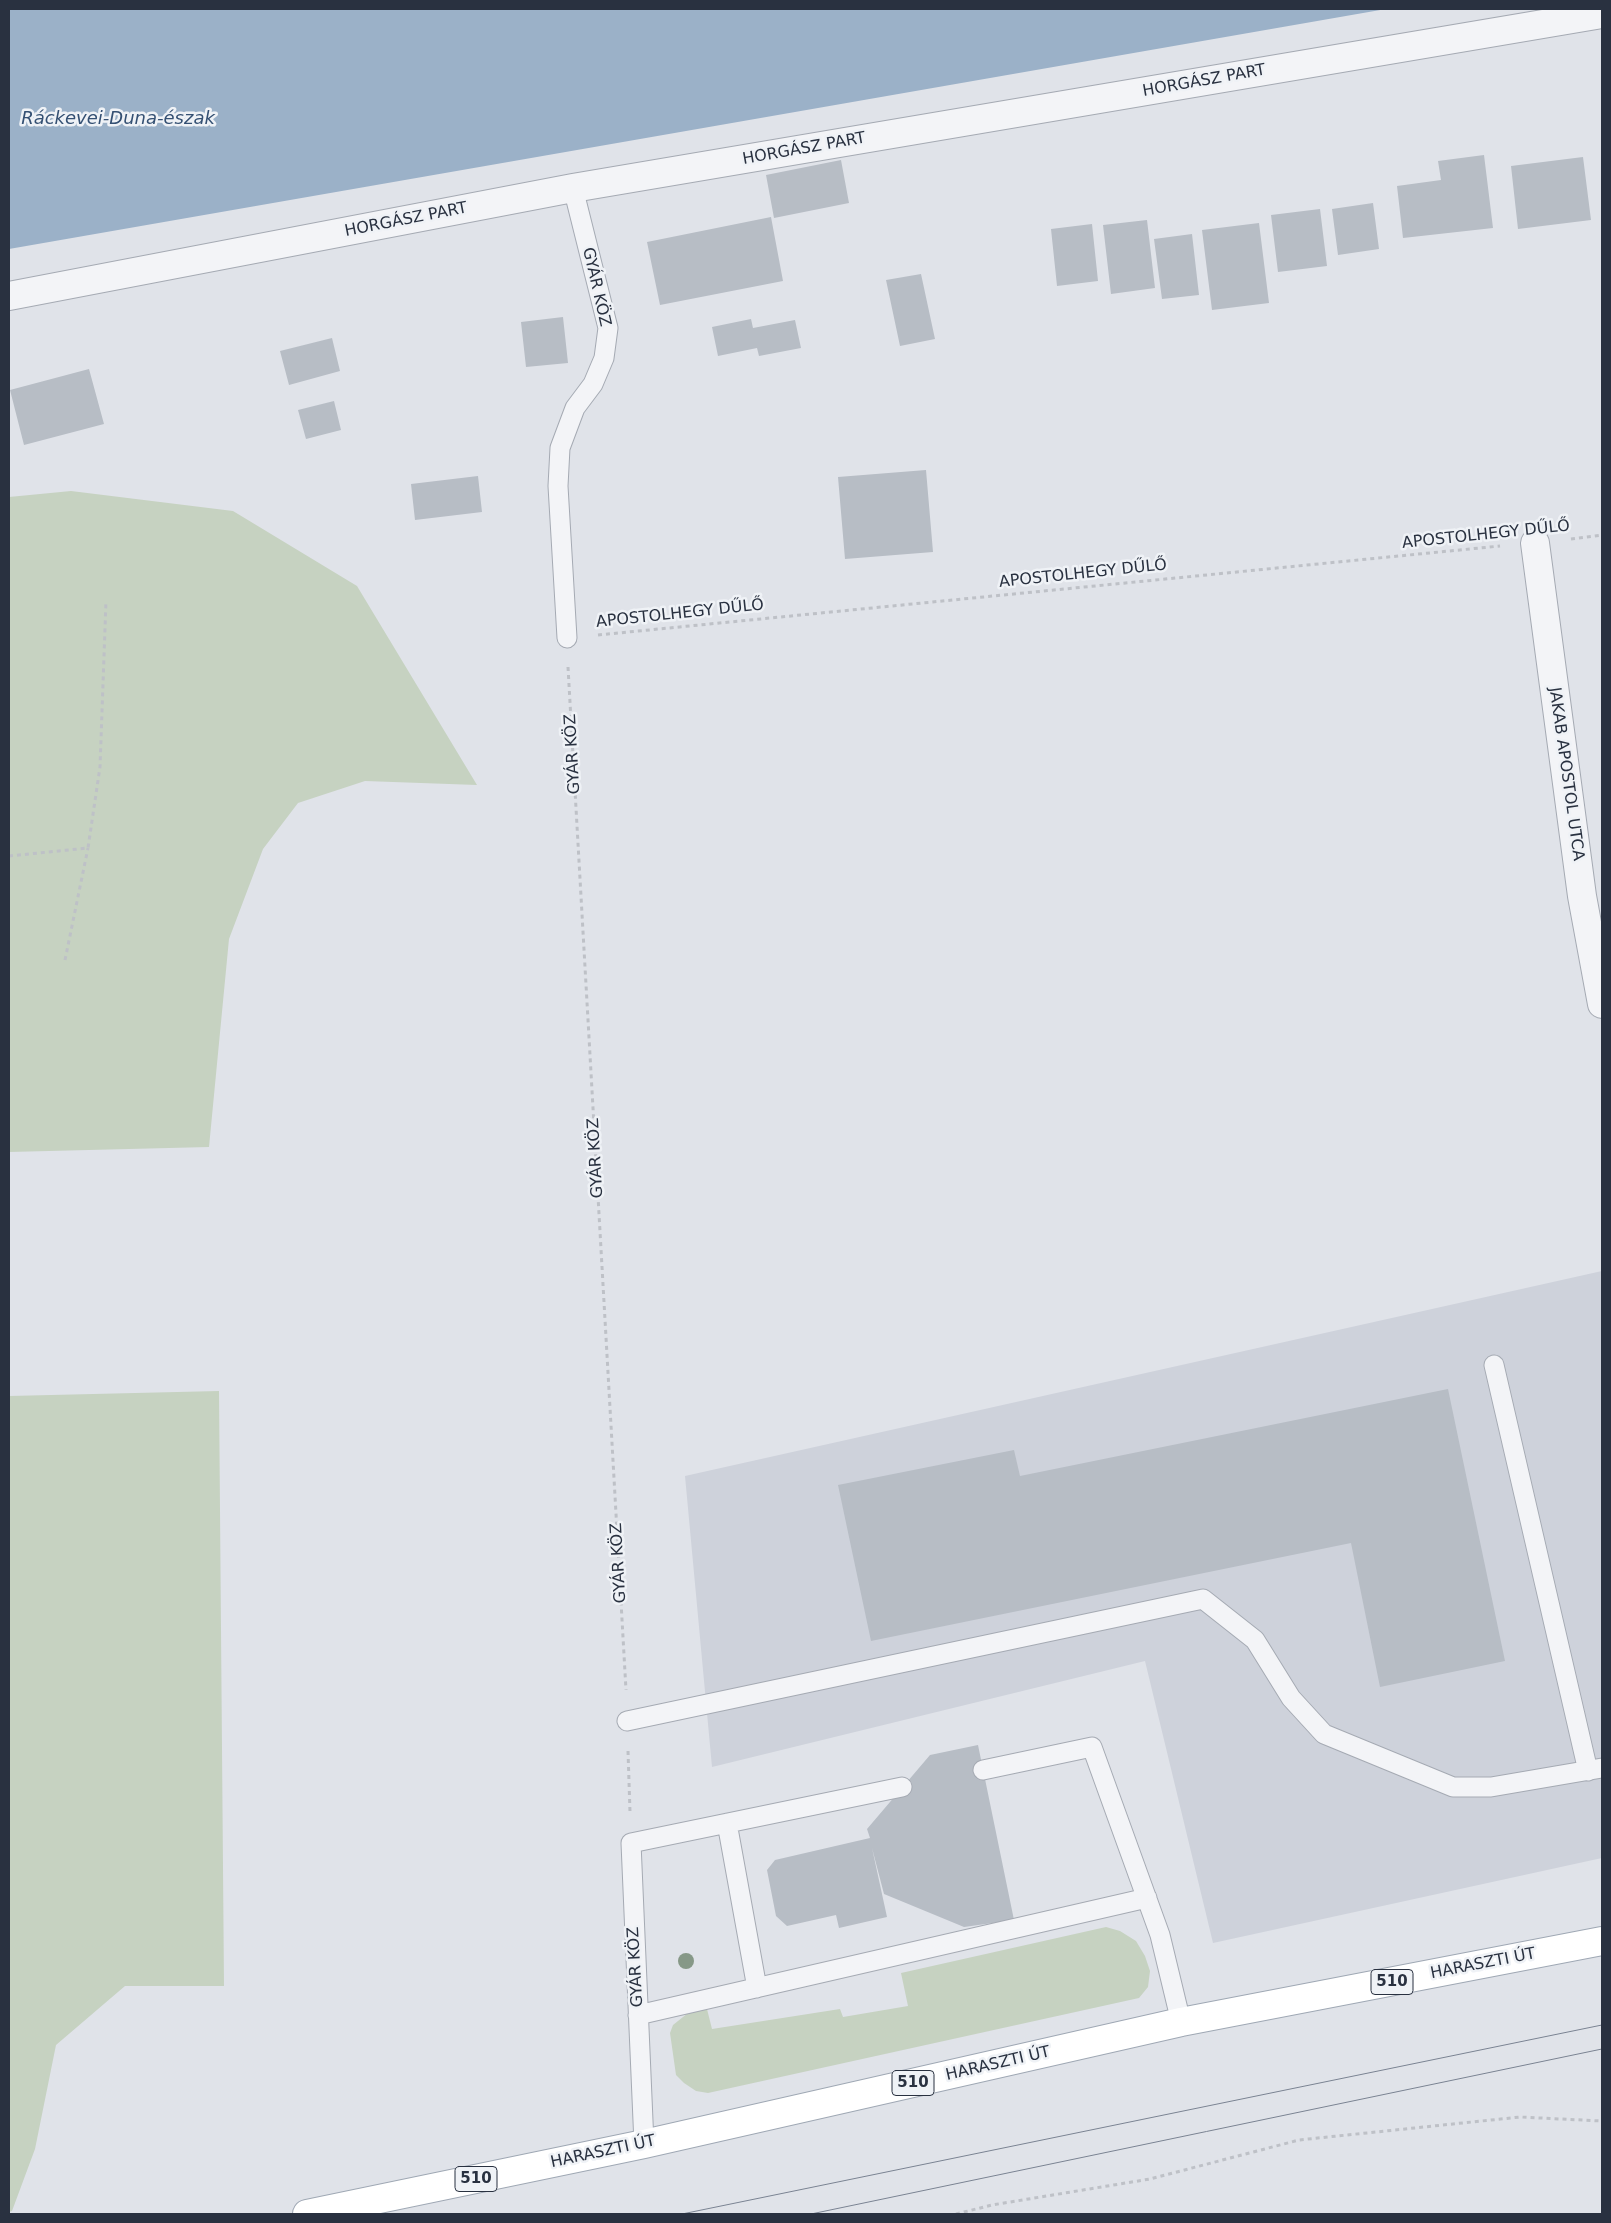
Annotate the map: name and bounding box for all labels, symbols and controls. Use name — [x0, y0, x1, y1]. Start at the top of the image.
street label: HORGÁSZ PART — [1141, 61, 1267, 101]
water label: Ráckevei-Duna-észak — [21, 108, 215, 130]
street label: HORGÁSZ PART — [741, 129, 867, 169]
street label: HORGÁSZ PART — [343, 199, 469, 241]
street label: GYÁR KÖZ — [578, 246, 614, 328]
street label: APOSTOLHEGY DŰLŐ — [1401, 517, 1571, 553]
street label: APOSTOLHEGY DŰLŐ — [998, 556, 1168, 592]
street label: APOSTOLHEGY DŰLŐ — [595, 596, 765, 632]
street label: JAKAB APOSTOL UTCA — [1544, 686, 1588, 862]
street label: GYÁR KÖZ — [561, 713, 585, 795]
street label: GYÁR KÖZ — [584, 1117, 608, 1199]
street label: GYÁR KÖZ — [607, 1522, 631, 1604]
street label: GYÁR KÖZ — [624, 1926, 648, 2008]
street label: HARASZTI ÚT — [1429, 1944, 1537, 1984]
road number: 510 — [1371, 1970, 1413, 1994]
street label: HARASZTI ÚT — [944, 2043, 1052, 2085]
road number: 510 — [892, 2070, 934, 2096]
street label: HARASZTI ÚT — [549, 2132, 657, 2172]
road number: 510 — [455, 2166, 497, 2192]

